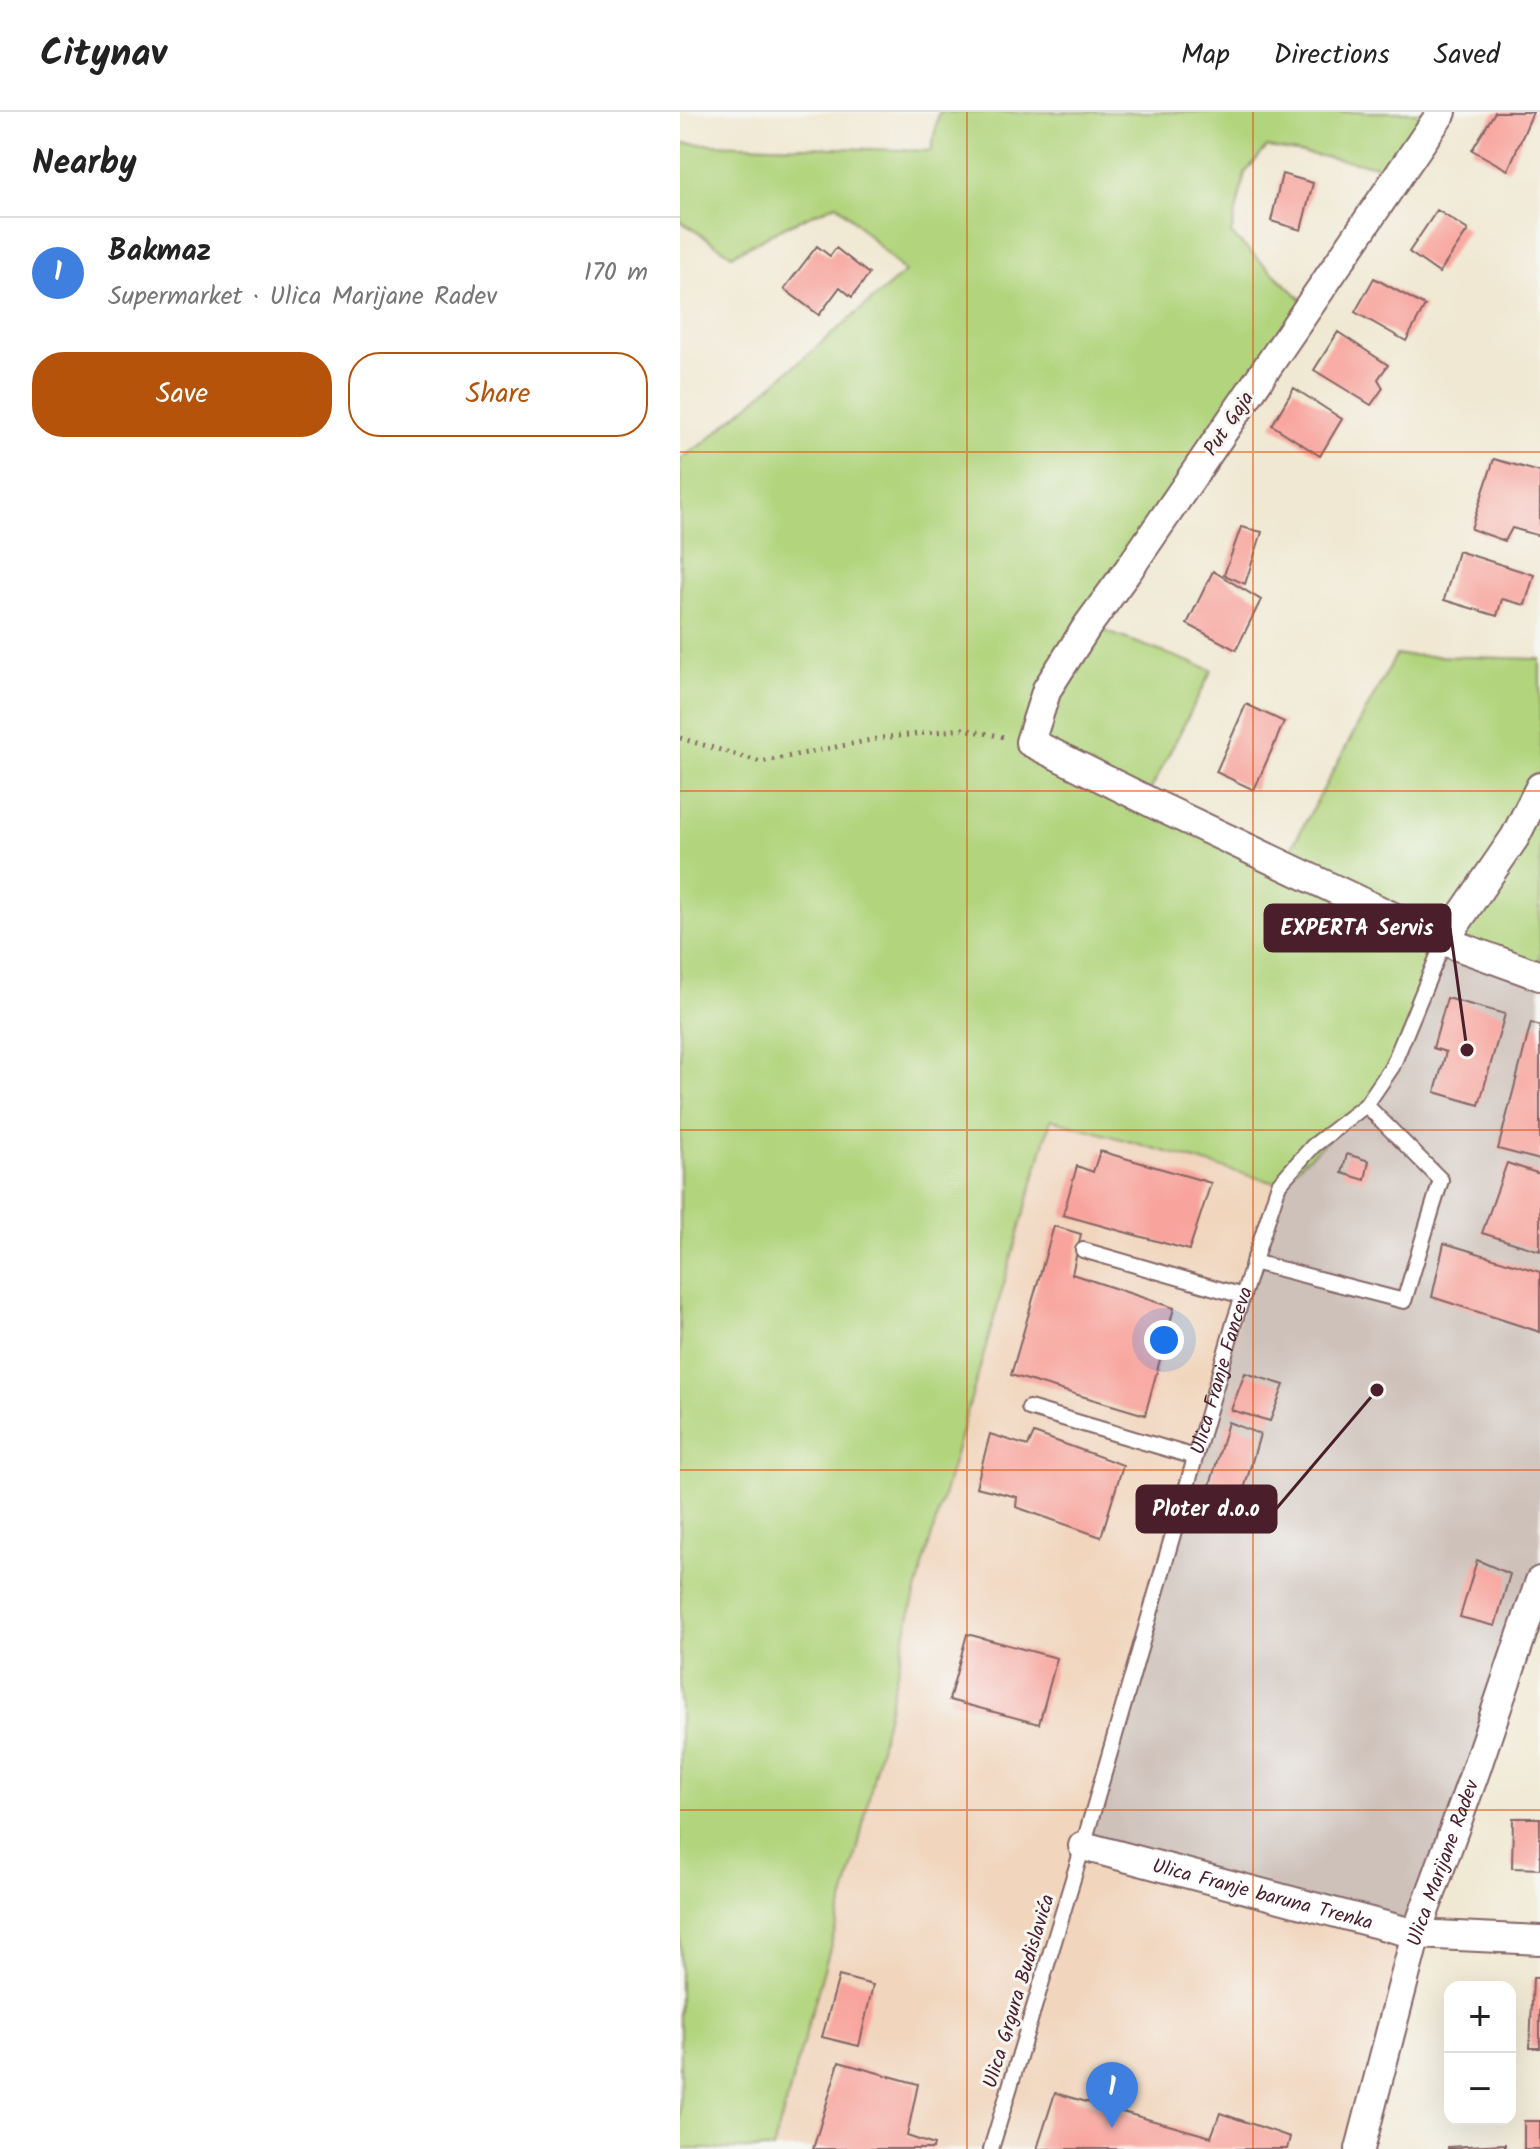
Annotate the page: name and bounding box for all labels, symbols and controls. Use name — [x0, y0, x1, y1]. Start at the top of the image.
text: Citynav — [40, 25, 167, 85]
text: Map — [1181, 33, 1230, 78]
text: Directions — [1274, 33, 1390, 78]
text: Saved — [1434, 33, 1500, 78]
text: Nearby — [32, 137, 137, 191]
text: Bakmaz — [108, 228, 211, 276]
text: 1 — [54, 252, 62, 294]
text: 170 m — [584, 252, 648, 294]
text: Supermarket · Ulica Marijane Radev — [108, 276, 497, 318]
button: Save — [32, 352, 332, 437]
button: Share — [348, 352, 648, 437]
street label: Put Gaja — [1196, 385, 1263, 463]
callout: EXPERTA Servis — [1265, 905, 1450, 951]
text: EXPERTA Servis — [1281, 912, 1434, 947]
street label: Ulica Franje Fanceva — [1183, 1283, 1263, 1458]
your location — [1144, 1320, 1184, 1360]
callout: Ploter d.o.o — [1137, 1486, 1276, 1532]
text: Ploter d.o.o — [1152, 1493, 1260, 1528]
street label: Ulica Marijane Radev — [1399, 1775, 1489, 1950]
street label: Ulica Franje baruna Trenka — [1148, 1851, 1376, 1940]
street label: Ulica Grgura Budislavića — [975, 1891, 1065, 2093]
map controls — [1444, 1981, 1516, 2125]
button: + — [1444, 1981, 1516, 2053]
button: − — [1444, 2053, 1516, 2125]
pin: 1 — [1086, 2062, 1138, 2128]

